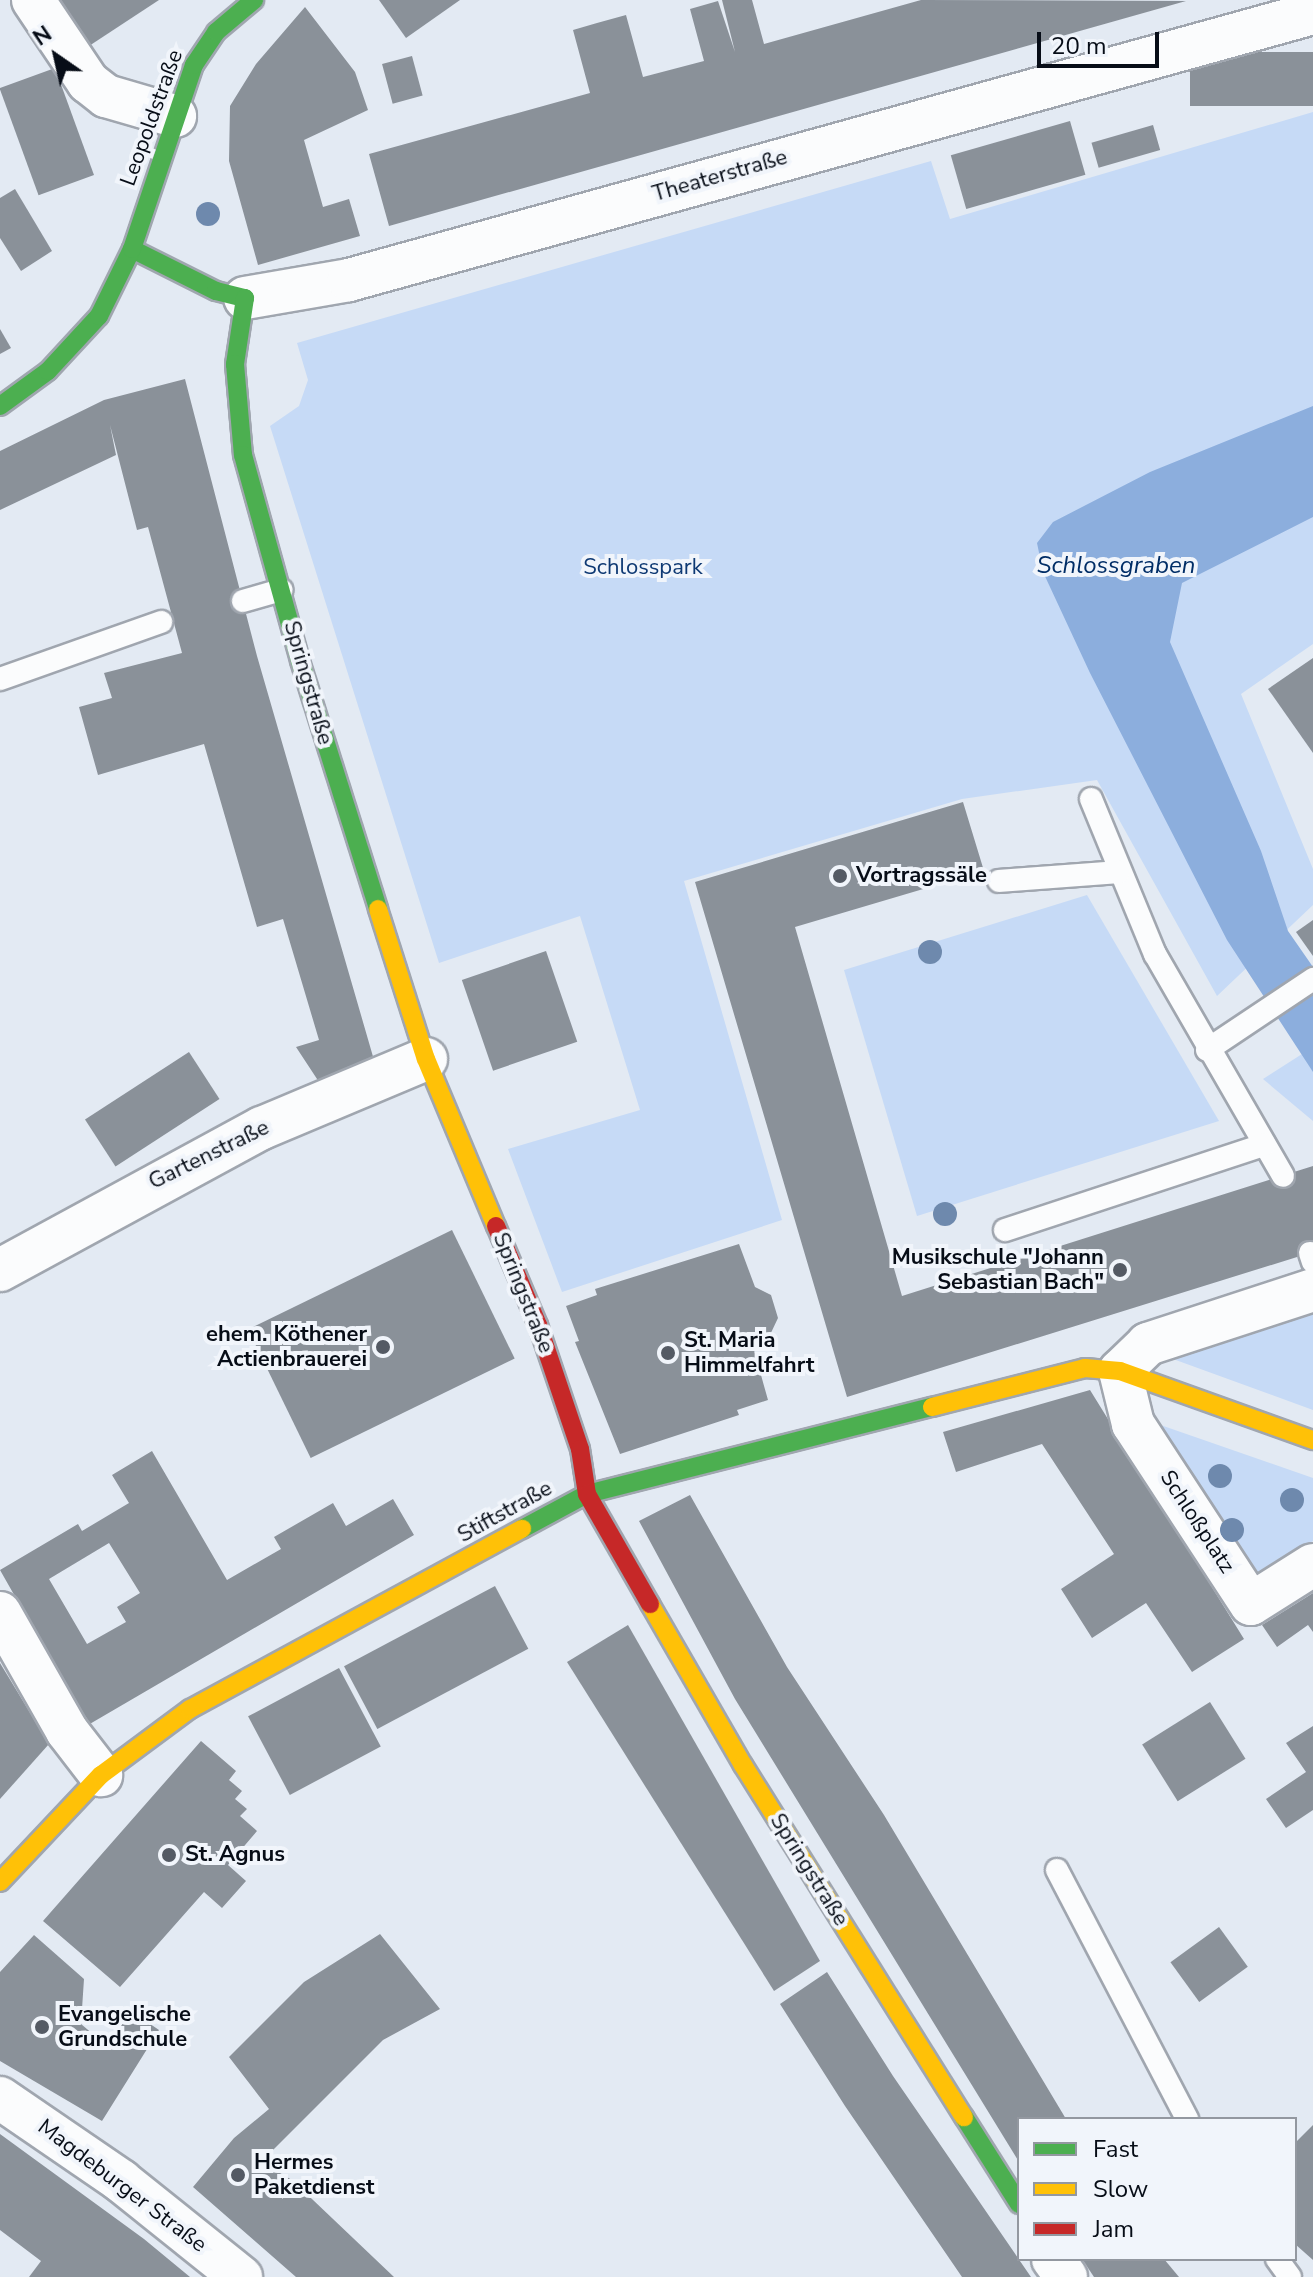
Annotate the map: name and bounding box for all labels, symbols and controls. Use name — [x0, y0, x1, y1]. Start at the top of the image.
north arrow — [16, 16, 96, 96]
scale bar — [1041, 16, 1163, 66]
text: N — [27, 19, 58, 53]
text: 20 m — [1051, 30, 1107, 62]
street label: Leopoldstraße — [115, 46, 189, 190]
street label: Theaterstraße — [650, 144, 790, 208]
water label: Schlossgraben — [1037, 552, 1195, 580]
park label: Schlosspark — [583, 555, 703, 581]
street label: Springstraße — [278, 618, 338, 748]
place label: Vortragssäle — [856, 863, 987, 889]
marker: Vortragssäle — [831, 867, 849, 885]
street label: Gartenstraße — [144, 1114, 274, 1196]
street label: Springstraße — [487, 1229, 559, 1357]
place label: Musikschule "Johann Sebastian Bach" — [892, 1244, 1104, 1296]
marker: Musikschule "Johann Sebastian Bach" — [1111, 1261, 1129, 1279]
place label: ehem. Köthener Actienbrauerei — [206, 1321, 367, 1372]
place label: St. Maria Himmelfahrt — [684, 1327, 814, 1378]
marker: ehem. Köthener Actienbrauerei — [374, 1338, 392, 1356]
marker: St. Maria Himmelfahrt — [659, 1344, 677, 1362]
street label: Schloßplatz — [1154, 1466, 1240, 1578]
street label: Stiftstraße — [453, 1475, 557, 1549]
street label: Springstraße — [764, 1809, 854, 1931]
place label: St. Agnus — [185, 1842, 285, 1868]
marker: St. Agnus — [160, 1846, 178, 1864]
place label: Evangelische Grundschule — [58, 2001, 191, 2052]
marker: Evangelische Grundschule — [33, 2018, 51, 2036]
street label: Magdeburger Straße — [32, 2114, 212, 2258]
legend — [1017, 2117, 1297, 2261]
text: Fast — [1093, 2133, 1138, 2165]
place label: Hermes Paketdienst — [254, 2149, 374, 2200]
marker: Hermes Paketdienst — [229, 2166, 247, 2184]
text: Slow — [1093, 2173, 1148, 2205]
text: Jam — [1093, 2213, 1134, 2245]

